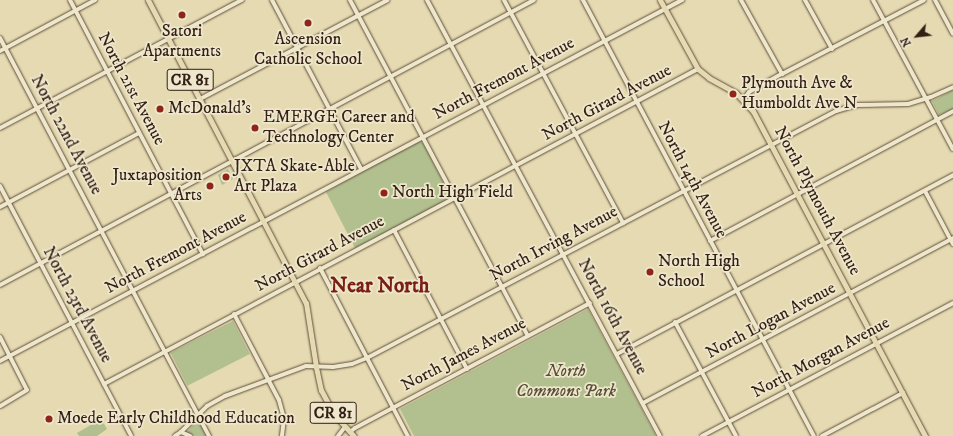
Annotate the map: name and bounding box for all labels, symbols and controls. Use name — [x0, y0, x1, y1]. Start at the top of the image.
marker: Satori Apartments — [177, 10, 187, 20]
north arrow — [897, 16, 937, 56]
marker: Ascension Catholic School — [303, 18, 313, 28]
place label: Satori Apartments — [143, 22, 221, 62]
street label: North 21st Avenue — [93, 29, 169, 149]
place label: Ascension Catholic School — [254, 30, 362, 70]
street label: North Fremont Avenue — [430, 33, 578, 125]
text: N — [898, 34, 915, 49]
street label: North Girard Avenue — [539, 60, 675, 146]
road number: CR 81 — [166, 66, 214, 94]
street label: North 22nd Avenue — [26, 72, 106, 198]
place label: Plymouth Ave & Humboldt Ave N — [741, 74, 857, 114]
marker: Plymouth Ave & Humboldt Ave N — [728, 89, 738, 99]
place label: McDonald's — [168, 99, 251, 119]
marker: McDonald's — [155, 104, 165, 114]
place label: EMERGE Career and Technology Center — [263, 108, 415, 148]
street label: North 14th Avenue — [653, 118, 731, 242]
marker: EMERGE Career and Technology Center — [250, 123, 260, 133]
street label: North Plymouth Avenue — [769, 123, 865, 279]
place label: JXTA Skate-Able Art Plaza — [234, 157, 355, 197]
place label: Juxtaposition Arts — [113, 166, 202, 206]
marker: JXTA Skate-Able Art Plaza — [221, 172, 231, 182]
marker: Juxtaposition Arts — [205, 181, 215, 191]
place label: North High Field — [392, 183, 513, 203]
marker: North High Field — [379, 188, 389, 198]
street label: North Irving Avenue — [487, 202, 621, 286]
street label: North Fremont Avenue — [102, 207, 250, 299]
street label: North Girard Avenue — [252, 211, 388, 297]
street label: North 23rd Avenue — [38, 244, 116, 366]
place label: North High School — [658, 252, 740, 292]
street label: North 16th Avenue — [573, 256, 651, 378]
marker: North High School — [645, 267, 655, 277]
district label: Near North — [330, 273, 430, 299]
street label: North Logan Avenue — [703, 278, 839, 364]
street label: North Morgan Avenue — [749, 313, 893, 403]
street label: North James Avenue — [398, 314, 530, 396]
park label: North Commons Park — [516, 362, 616, 402]
road number: CR 81 — [309, 399, 357, 427]
place label: Moede Early Childhood Education — [57, 409, 295, 429]
marker: Moede Early Childhood Education — [44, 414, 54, 424]

